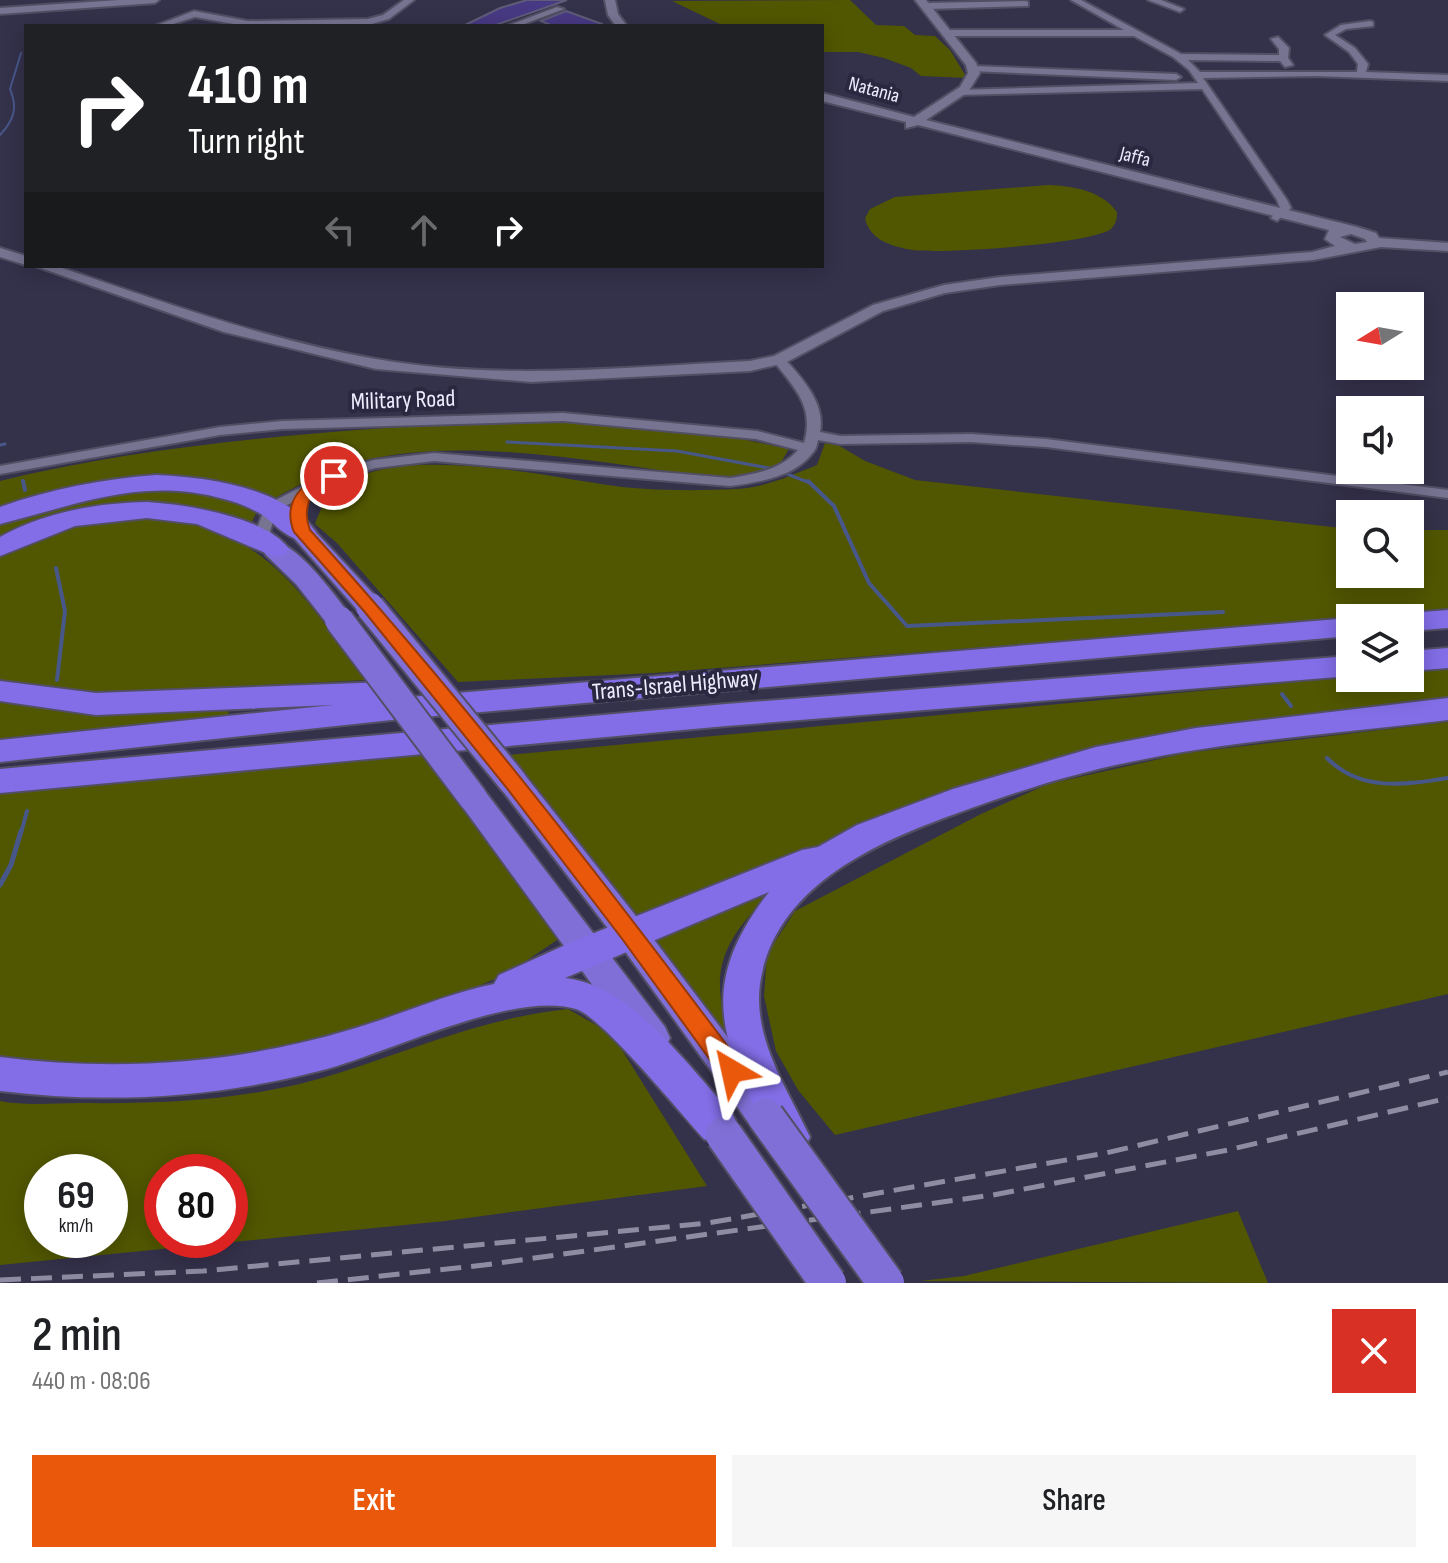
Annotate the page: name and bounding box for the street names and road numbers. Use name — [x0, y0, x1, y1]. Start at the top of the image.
street label: Natania — [846, 72, 902, 108]
street label: Jaffa — [1116, 141, 1153, 172]
street label: Military Road — [350, 384, 456, 416]
street label: Trans-Israel Highway — [591, 663, 759, 707]

